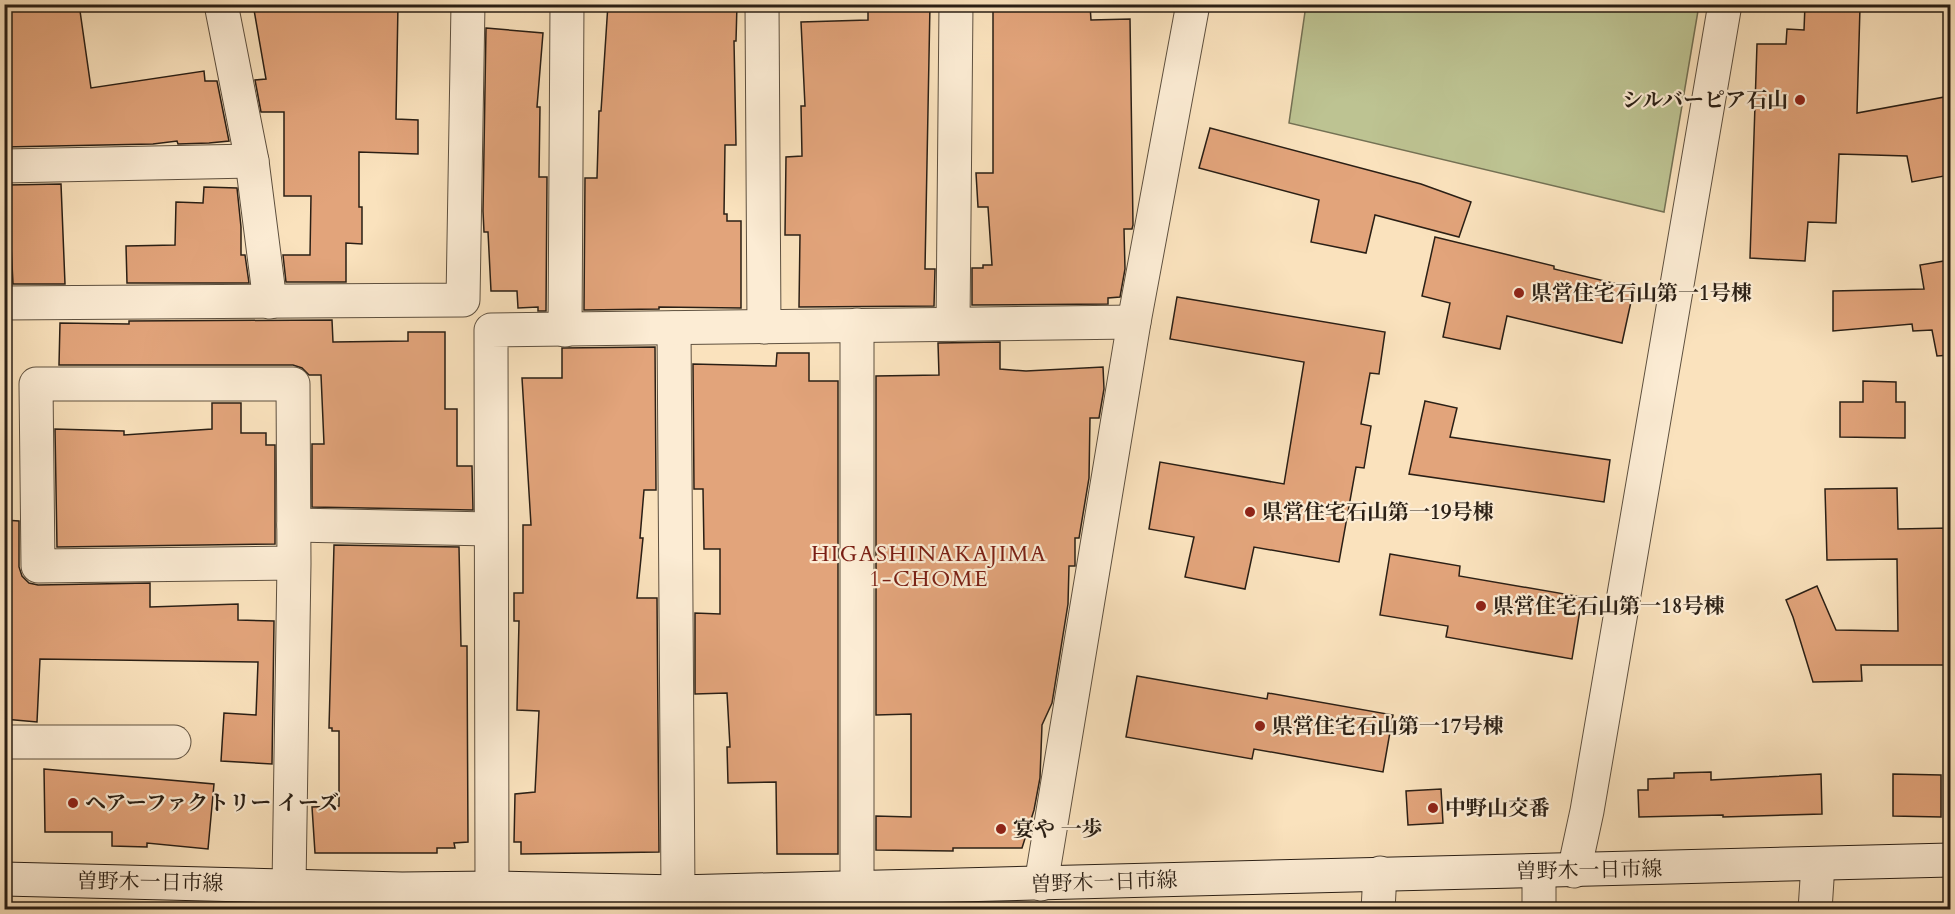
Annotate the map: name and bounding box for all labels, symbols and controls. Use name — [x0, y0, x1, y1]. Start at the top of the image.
place label: シルバーピア石山 — [1622, 86, 1788, 115]
marker: シルバーピア石山 — [1793, 93, 1807, 107]
place label: 県営住宅石山第一1号棟 — [1531, 279, 1752, 308]
marker: 県営住宅石山第一1号棟 — [1512, 286, 1526, 300]
place label: 県営住宅石山第一19号棟 — [1262, 498, 1494, 527]
marker: 県営住宅石山第一19号棟 — [1243, 505, 1257, 519]
district label: HIGASHINAKAJIMA 1-CHOME — [811, 539, 1047, 594]
place label: 県営住宅石山第一18号棟 — [1493, 592, 1725, 621]
marker: 県営住宅石山第一18号棟 — [1474, 599, 1488, 613]
place label: 県営住宅石山第一17号棟 — [1272, 712, 1504, 741]
marker: 県営住宅石山第一17号棟 — [1253, 719, 1267, 733]
place label: ヘアーファクトリー イーズ — [85, 789, 339, 818]
place label: 中野山交番 — [1445, 794, 1550, 823]
marker: ヘアーファクトリー イーズ — [66, 796, 80, 810]
marker: 中野山交番 — [1426, 801, 1440, 815]
place label: 宴や 一歩 — [1013, 815, 1103, 844]
marker: 宴や 一歩 — [994, 822, 1008, 836]
street label: 曽野木一日市線 — [1515, 855, 1663, 886]
street label: 曽野木一日市線 — [1030, 865, 1178, 900]
street label: 曽野木一日市線 — [76, 867, 224, 898]

